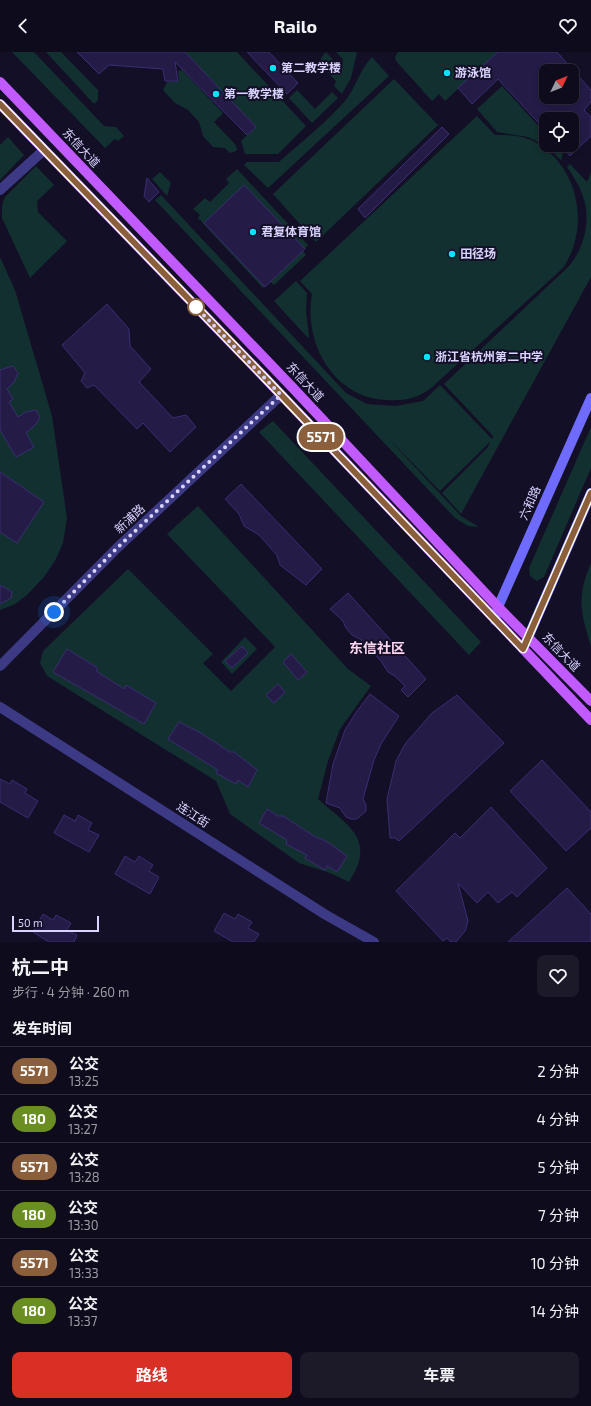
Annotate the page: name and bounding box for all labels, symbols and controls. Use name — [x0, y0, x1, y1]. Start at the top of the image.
icon: back — [12, 15, 34, 37]
text: Railo — [274, 15, 317, 37]
icon: heart — [557, 15, 579, 37]
place label: 第二教学楼 — [281, 60, 341, 74]
marker: 第二教学楼 — [268, 63, 278, 73]
north arrow — [539, 64, 579, 104]
map controls — [539, 64, 579, 152]
place label: 游泳馆 — [455, 65, 491, 79]
marker: 游泳馆 — [442, 68, 452, 78]
place label: 第一教学楼 — [224, 86, 284, 100]
marker: 第一教学楼 — [211, 89, 221, 99]
button: locate — [539, 112, 579, 152]
street label: 东信大道 — [60, 125, 103, 170]
place label: 君复体育馆 — [261, 224, 321, 238]
marker: 君复体育馆 — [248, 227, 258, 237]
place label: 田径场 — [460, 246, 496, 260]
marker: 田径场 — [447, 249, 457, 259]
unlabelled marker — [187, 298, 205, 316]
place label: 浙江省杭州第二中学 — [435, 349, 543, 363]
marker: 浙江省杭州第二中学 — [422, 352, 432, 362]
street label: 东信大道 — [284, 359, 327, 404]
line badge: 5571 — [293, 424, 349, 450]
text: 5571 — [307, 428, 335, 445]
street label: 六和路 — [515, 483, 543, 522]
street label: 新浦路 — [111, 501, 147, 536]
your location — [44, 602, 64, 622]
street label: 东信大道 — [540, 629, 583, 673]
district label: 东信社区 — [349, 639, 405, 656]
street label: 连江街 — [175, 798, 212, 830]
scale bar — [12, 914, 99, 933]
text: 50 m — [18, 916, 43, 929]
text: 杭二中 — [12, 955, 69, 978]
button: heart — [537, 955, 579, 997]
text: 步行 · 4 分钟 · 260 m — [12, 984, 130, 1000]
text: 发车时间 — [12, 1019, 72, 1037]
text: 公交 — [69, 1054, 99, 1072]
text: 5571 — [20, 1062, 49, 1079]
text: 2 分钟 — [537, 1062, 579, 1080]
text: 13:25 — [69, 1073, 99, 1089]
text: 公交 — [68, 1102, 98, 1120]
text: 180 — [22, 1110, 46, 1127]
text: 4 分钟 — [536, 1110, 579, 1128]
text: 13:27 — [68, 1121, 97, 1137]
text: 公交 — [69, 1150, 99, 1168]
text: 5571 — [20, 1158, 49, 1175]
text: 5 分钟 — [538, 1158, 579, 1176]
text: 13:28 — [69, 1169, 100, 1185]
text: 公交 — [68, 1198, 98, 1216]
text: 180 — [22, 1206, 46, 1223]
text: 7 分钟 — [538, 1206, 579, 1224]
text: 13:30 — [68, 1217, 99, 1233]
text: 公交 — [69, 1246, 99, 1264]
text: 5571 — [20, 1254, 49, 1271]
text: 10 分钟 — [531, 1254, 579, 1272]
text: 13:33 — [69, 1265, 99, 1281]
text: 公交 — [68, 1294, 98, 1312]
text: 180 — [22, 1302, 46, 1319]
text: 14 分钟 — [530, 1302, 579, 1320]
text: 13:37 — [68, 1313, 97, 1329]
button: 路线 — [12, 1352, 292, 1398]
button: 车票 — [300, 1352, 579, 1398]

